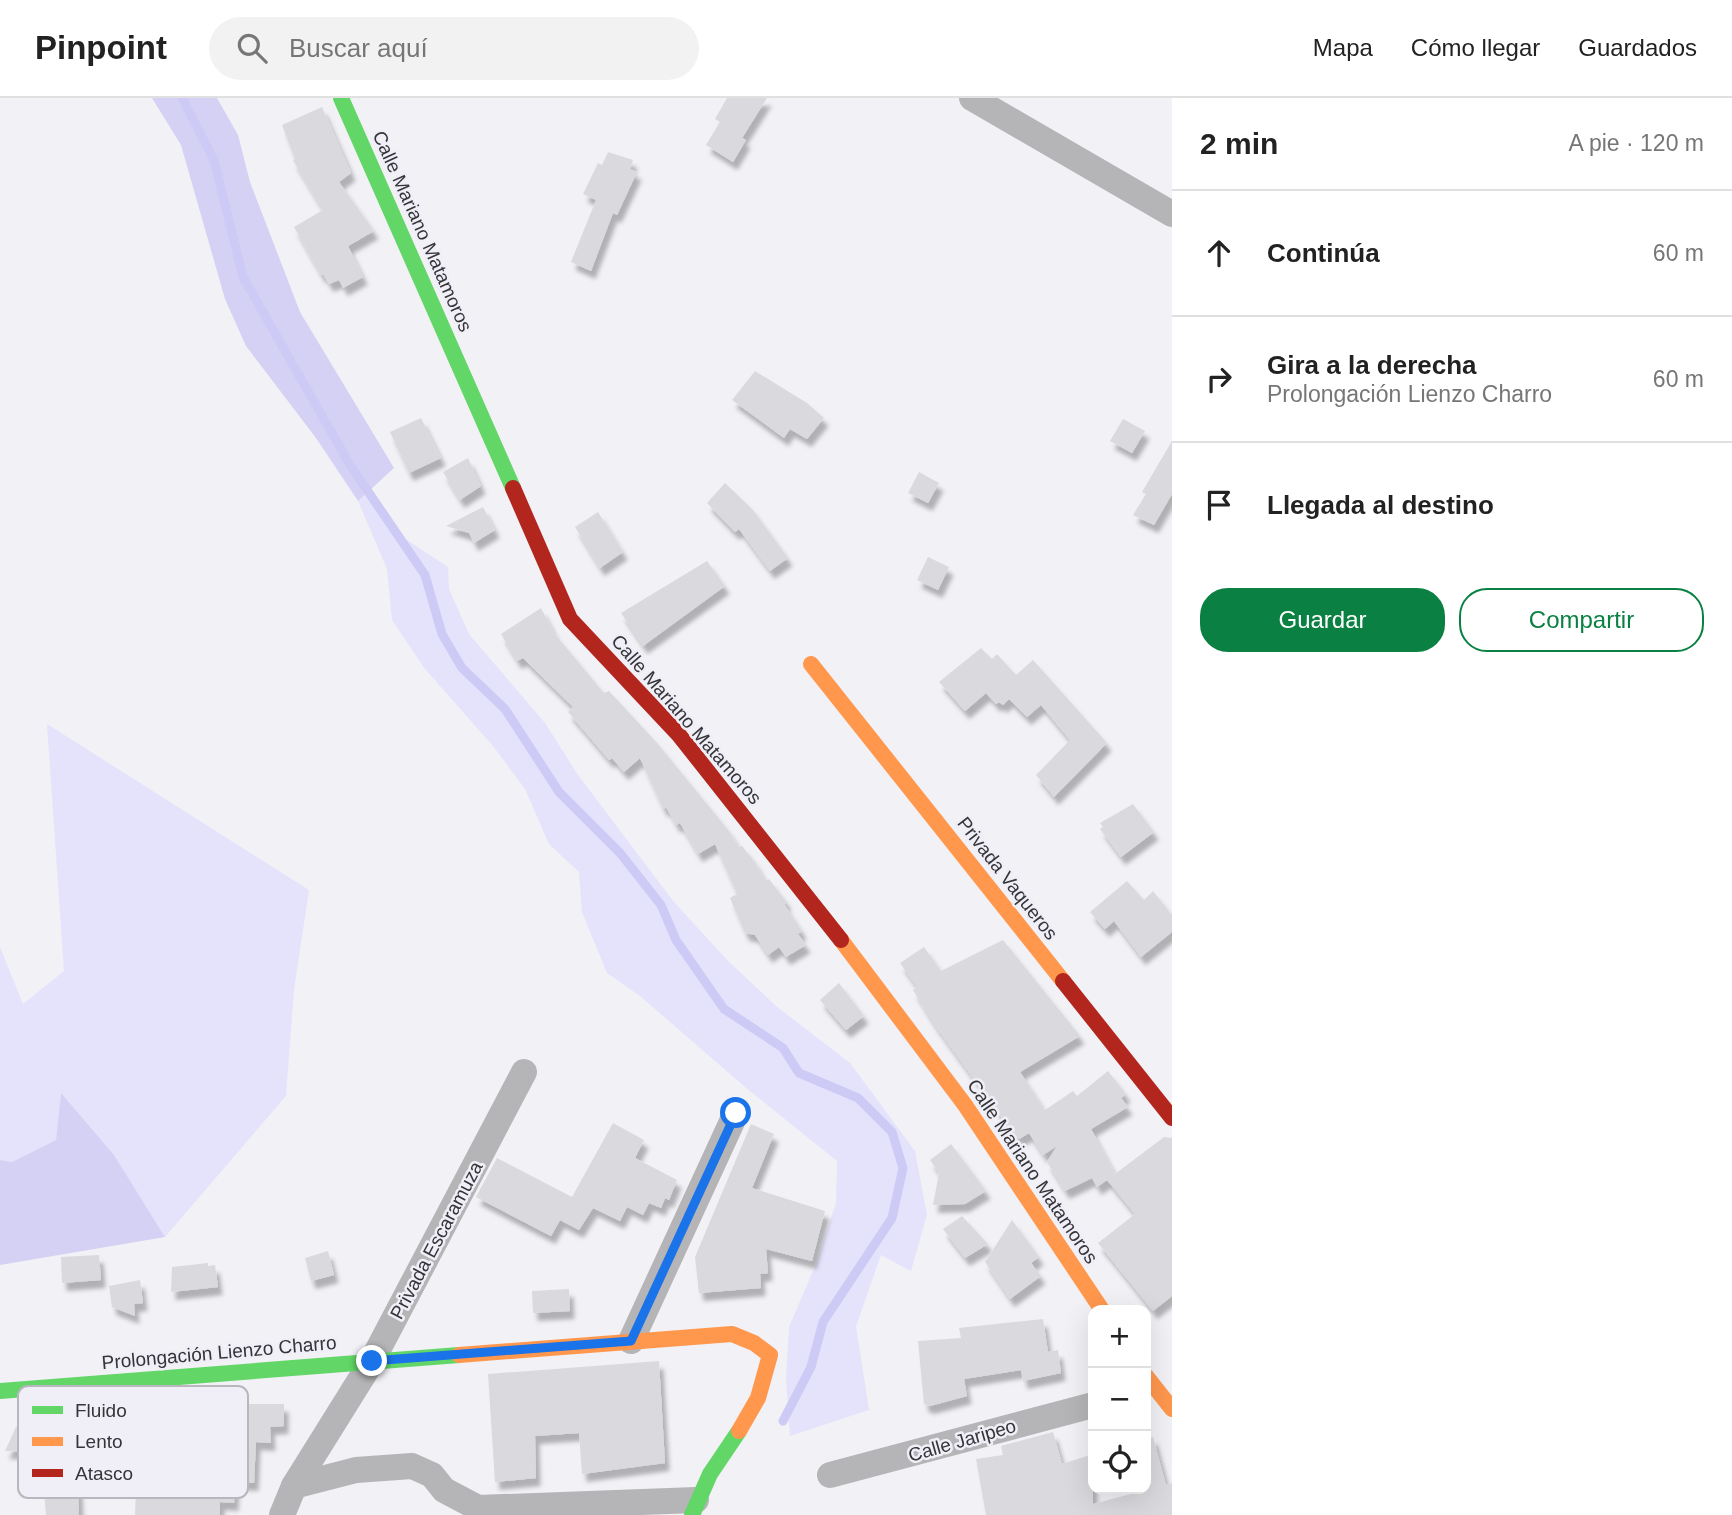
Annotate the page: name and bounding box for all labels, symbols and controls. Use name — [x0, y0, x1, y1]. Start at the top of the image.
search box — [209, 17, 699, 80]
text: Pinpoint — [35, 29, 167, 66]
icon: search — [233, 29, 271, 67]
text: Buscar aquí — [289, 33, 428, 63]
text: Mapa — [1313, 34, 1373, 61]
text: Cómo llegar — [1411, 34, 1540, 61]
text: Guardados — [1578, 34, 1697, 61]
text: 2 min — [1200, 127, 1278, 160]
street label: Calle Mariano Matamoros — [369, 128, 476, 335]
text: A pie · 120 m — [1568, 130, 1704, 156]
icon: ahead — [1200, 234, 1238, 272]
text: Continúa — [1267, 238, 1380, 268]
text: 60 m — [1653, 240, 1704, 266]
text: Gira a la derecha — [1267, 350, 1477, 380]
icon: right — [1200, 360, 1238, 398]
text: 60 m — [1653, 366, 1704, 392]
text: Prolongación Lienzo Charro — [1267, 381, 1552, 407]
icon: arrive — [1200, 486, 1238, 524]
text: Llegada al destino — [1267, 490, 1494, 520]
button: Guardar — [1200, 588, 1445, 652]
button: Compartir — [1459, 588, 1704, 652]
street label: Calle Mariano Matamoros — [607, 630, 766, 808]
street label: Privada Vaqueros — [953, 813, 1062, 944]
street label: Calle Mariano Matamoros — [963, 1075, 1102, 1267]
route start — [720, 1097, 751, 1128]
street label: Privada Escaramuza — [386, 1158, 487, 1323]
map controls — [1088, 1305, 1151, 1494]
button: + — [1088, 1305, 1151, 1368]
street label: Prolongación Lienzo Charro — [101, 1332, 337, 1373]
route end — [356, 1345, 387, 1376]
button: − — [1088, 1368, 1151, 1431]
legend — [18, 1386, 248, 1498]
text: Fluido — [75, 1400, 127, 1421]
street label: Calle Jaripeo — [906, 1415, 1018, 1466]
text: Lento — [75, 1431, 123, 1452]
button: locate — [1088, 1431, 1151, 1494]
text: Atasco — [75, 1463, 133, 1484]

